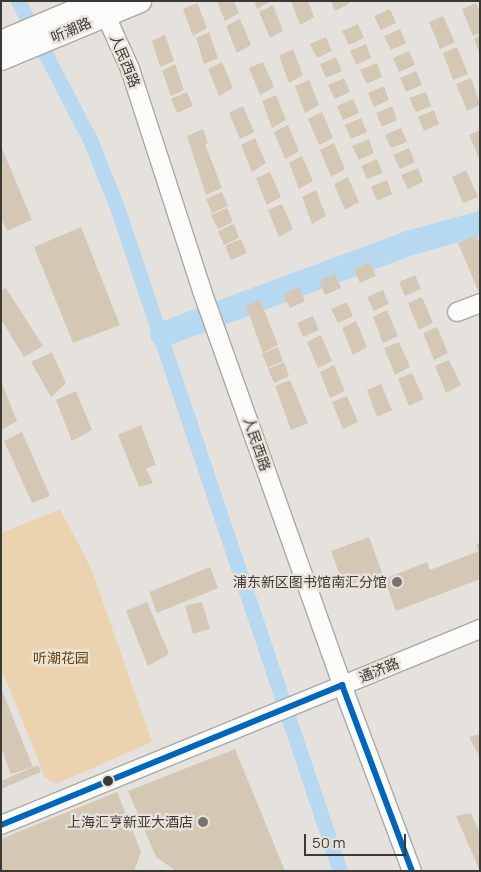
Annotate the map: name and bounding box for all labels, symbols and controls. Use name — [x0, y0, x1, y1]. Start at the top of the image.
street label: 听潮路 — [48, 14, 94, 46]
street label: 人民西路 — [107, 32, 143, 90]
street label: 人民西路 — [240, 415, 274, 473]
place label: 浦东新区图书馆南汇分馆 — [233, 574, 387, 590]
marker: 浦东新区图书馆南汇分馆 — [391, 576, 403, 588]
park label: 听潮花园 — [33, 650, 89, 666]
street label: 通济路 — [356, 654, 402, 686]
unlabelled marker — [103, 776, 113, 786]
place label: 上海汇亨新亚大酒店 — [67, 814, 193, 830]
marker: 上海汇亨新亚大酒店 — [197, 816, 209, 828]
scale bar — [306, 824, 408, 856]
text: 50 m — [312, 832, 346, 853]

